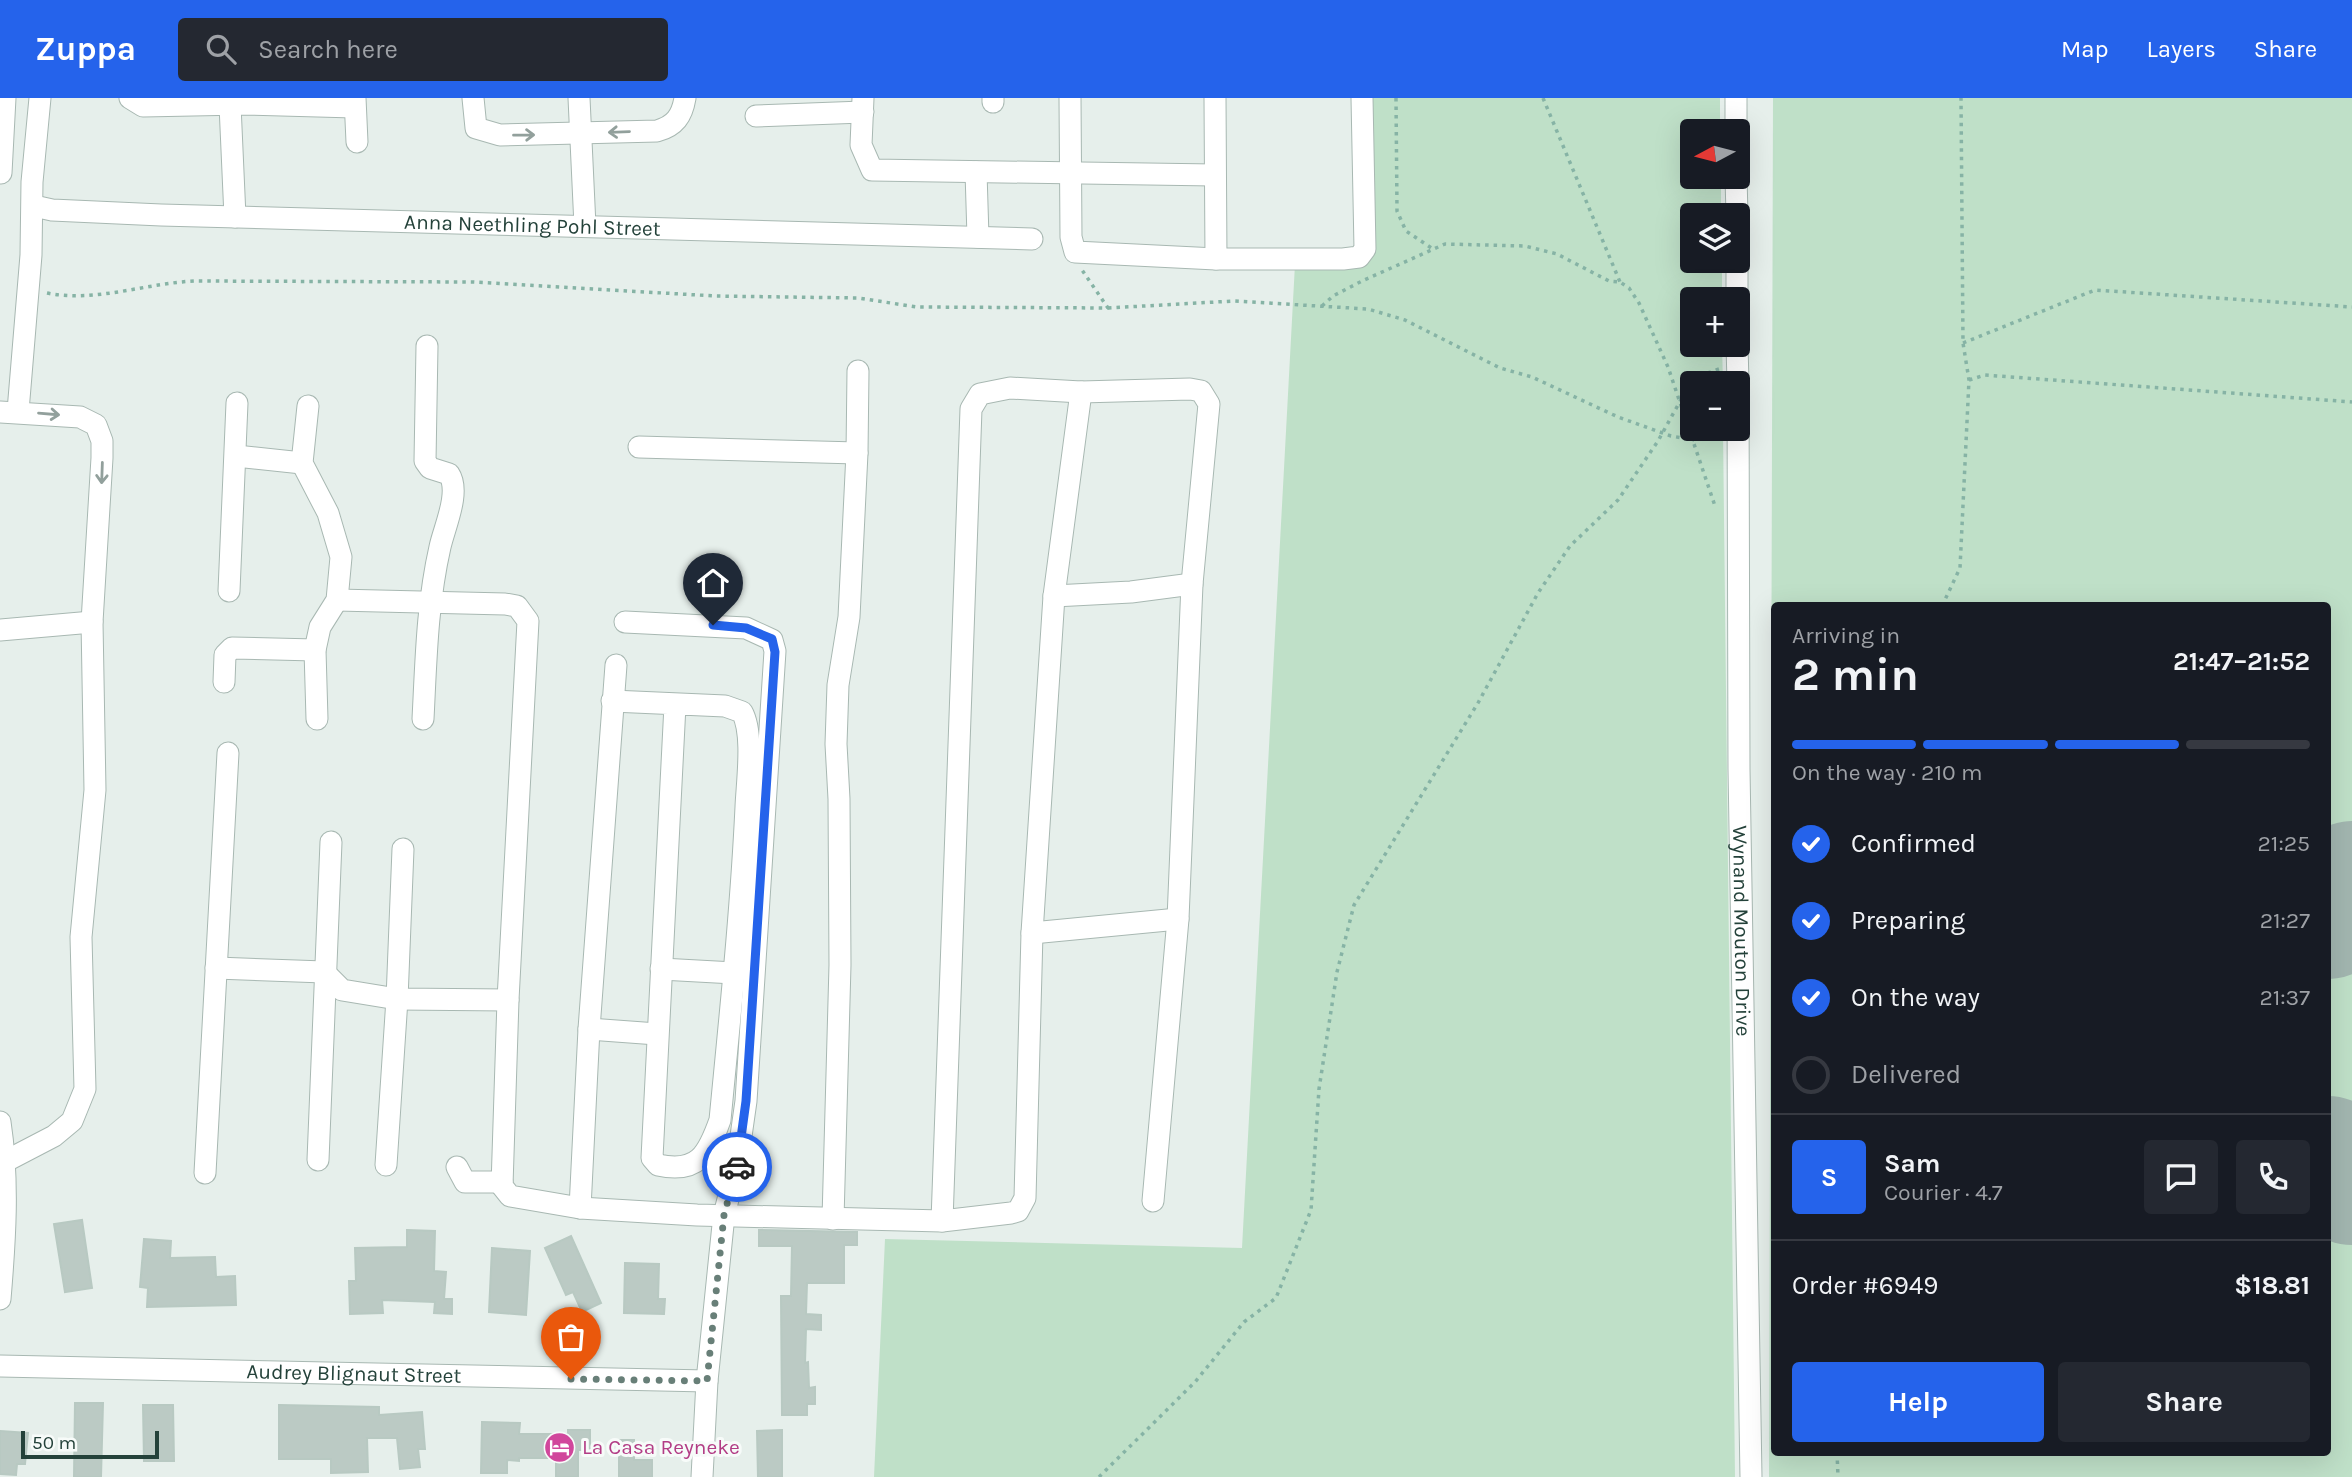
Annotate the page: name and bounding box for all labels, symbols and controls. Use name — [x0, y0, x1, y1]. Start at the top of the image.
search box — [178, 18, 668, 81]
text: Zuppa — [35, 30, 136, 68]
icon: search — [202, 30, 240, 68]
text: Search here — [258, 34, 398, 65]
text: Map — [2061, 35, 2109, 63]
text: Layers — [2147, 35, 2216, 63]
text: Share — [2254, 35, 2317, 63]
north arrow — [1680, 119, 1750, 189]
map controls — [1680, 119, 1750, 441]
one-way arrow — [608, 126, 631, 139]
one-way arrow — [512, 128, 535, 141]
button: layers — [1680, 203, 1750, 273]
street label: Anna Neethling Pohl Street — [404, 210, 661, 241]
button: + — [1680, 287, 1750, 357]
button: − — [1680, 371, 1750, 441]
one-way arrow — [37, 408, 60, 421]
one-way arrow — [95, 462, 108, 485]
pin — [683, 553, 743, 625]
icon: home — [694, 564, 732, 602]
text: Arriving in — [1792, 622, 1900, 649]
text: 21:47–21:52 — [2173, 646, 2310, 677]
text: 2 min — [1792, 648, 1919, 702]
text: On the way · 210 m — [1792, 759, 1983, 786]
street label: Wynand Mouton Drive — [1728, 825, 1756, 1037]
icon: check — [1792, 825, 1830, 863]
text: Confirmed — [1851, 828, 1976, 859]
text: 21:25 — [2257, 830, 2310, 857]
icon: check — [1792, 902, 1830, 940]
text: Preparing — [1851, 905, 1965, 936]
text: 21:27 — [2260, 907, 2310, 934]
icon: check — [1792, 979, 1830, 1017]
text: On the way — [1851, 982, 1980, 1013]
text: 21:37 — [2259, 984, 2310, 1011]
text: Delivered — [1851, 1059, 1961, 1090]
courier — [702, 1132, 772, 1202]
button: chat — [2144, 1140, 2218, 1214]
button: phone — [2236, 1140, 2310, 1214]
icon: car — [718, 1148, 756, 1186]
text: Sam — [1884, 1148, 1940, 1179]
text: S — [1821, 1162, 1837, 1193]
text: Courier · 4.7 — [1884, 1179, 2003, 1206]
text: Order #6949 — [1792, 1270, 1938, 1301]
text: $18.81 — [2234, 1270, 2310, 1301]
pin — [541, 1307, 601, 1379]
icon: bag — [552, 1318, 590, 1356]
street label: Audrey Blignaut Street — [246, 1359, 462, 1388]
button: Help — [1792, 1362, 2044, 1442]
button: Share — [2058, 1362, 2310, 1442]
scale bar — [21, 1428, 159, 1460]
hotel icon: La Casa Reyneke — [542, 1430, 576, 1464]
text: 50 m — [32, 1432, 76, 1454]
place label: La Casa Reyneke — [582, 1435, 740, 1459]

